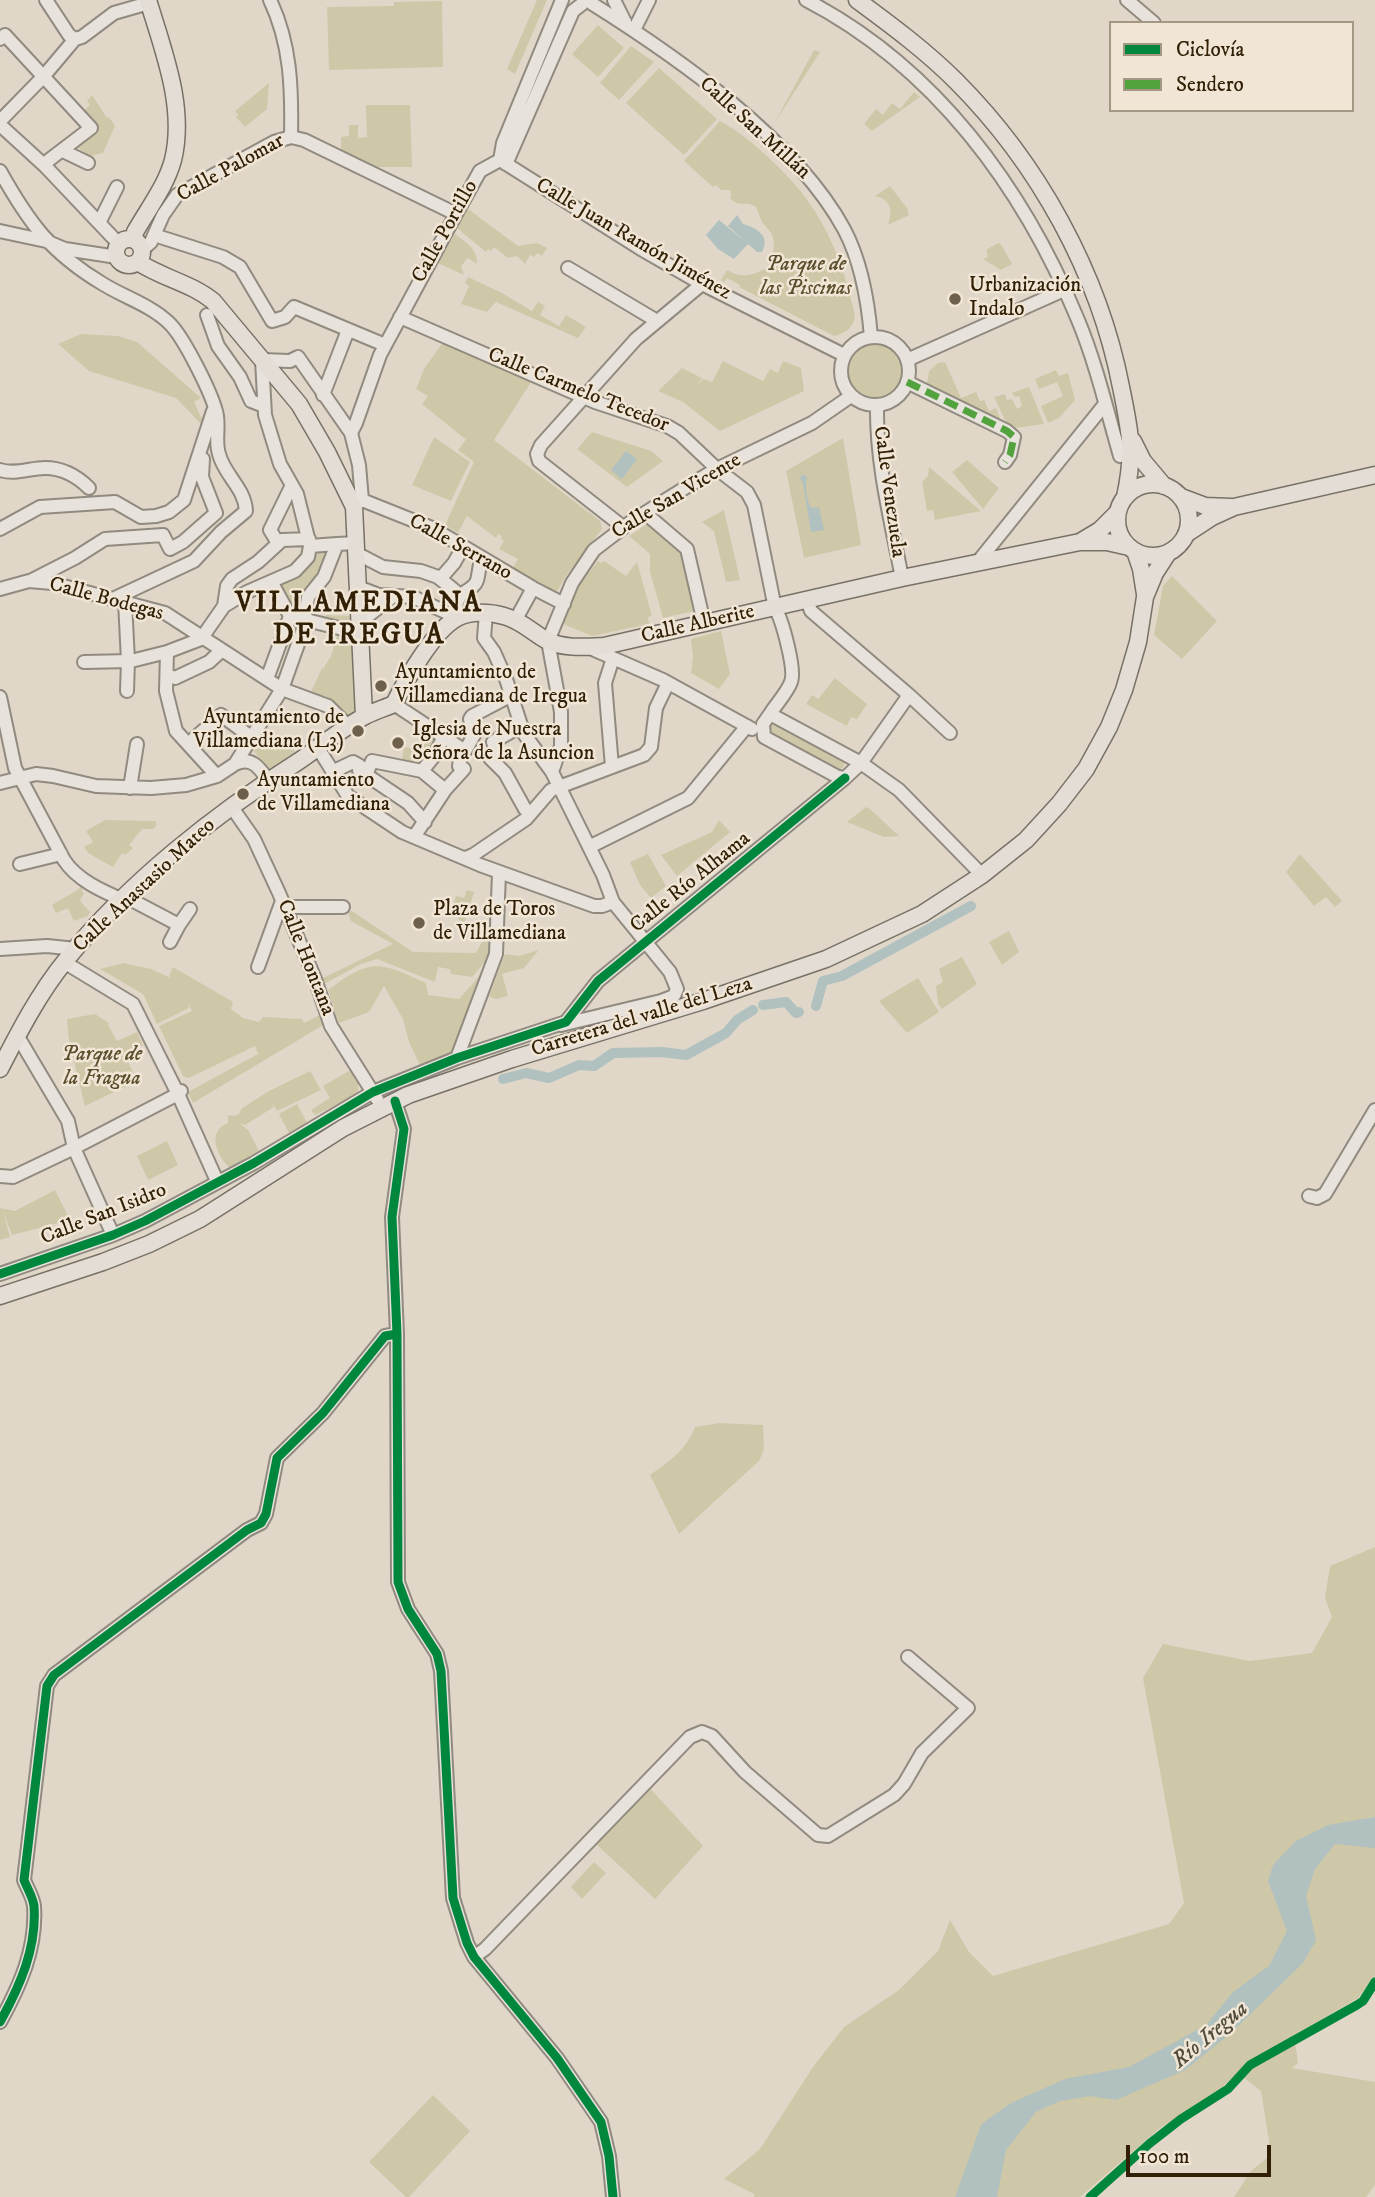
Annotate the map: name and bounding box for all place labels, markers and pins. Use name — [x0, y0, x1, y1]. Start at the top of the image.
place label: Urbanización Indalo — [969, 274, 1081, 324]
marker: Urbanización Indalo — [947, 291, 963, 307]
place label: Ayuntamiento de Villamediana de Iregua — [395, 661, 587, 711]
marker: Ayuntamiento de Villamediana de Iregua — [373, 678, 389, 694]
place label: Ayuntamiento de Villamediana (L3) — [193, 706, 344, 756]
place label: Iglesia de Nuestra Señora de la Asuncion — [412, 718, 594, 768]
marker: Ayuntamiento de Villamediana (L3) — [350, 723, 366, 739]
marker: Iglesia de Nuestra Señora de la Asuncion — [390, 735, 406, 751]
place label: Ayuntamiento de Villamediana — [257, 769, 390, 819]
marker: Ayuntamiento de Villamediana — [235, 786, 251, 802]
place label: Plaza de Toros de Villamediana — [433, 898, 566, 948]
marker: Plaza de Toros de Villamediana — [411, 915, 427, 931]

